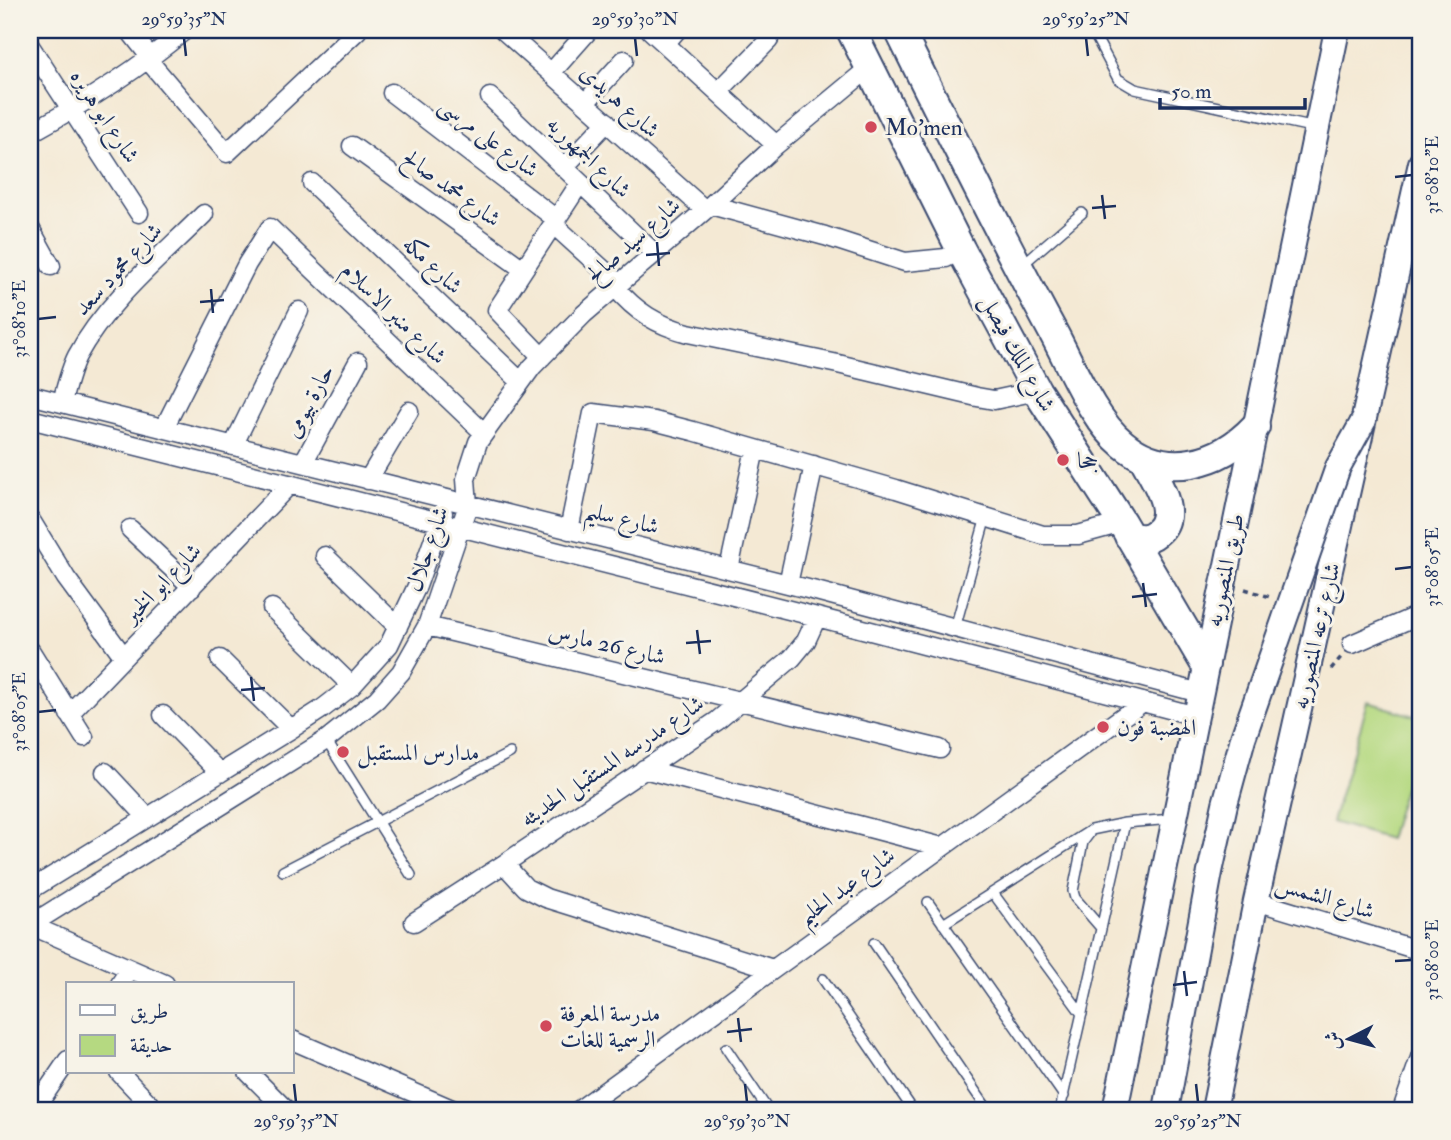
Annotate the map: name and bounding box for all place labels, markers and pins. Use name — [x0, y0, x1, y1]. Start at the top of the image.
place label: Mo'men — [885, 113, 963, 142]
marker: Mo'men — [863, 119, 879, 135]
place label: جحا — [1077, 446, 1099, 475]
marker: جحا — [1055, 452, 1071, 468]
place label: الهضبة فون — [1117, 713, 1196, 742]
marker: الهضبة فون — [1095, 719, 1111, 735]
place label: مدارس المستقبل — [357, 738, 480, 769]
marker: مدارس المستقبل — [335, 744, 351, 760]
place label: مدرسة المعرفة الرسمية للغات — [560, 999, 661, 1054]
marker: مدرسة المعرفة الرسمية للغات — [538, 1018, 554, 1034]

